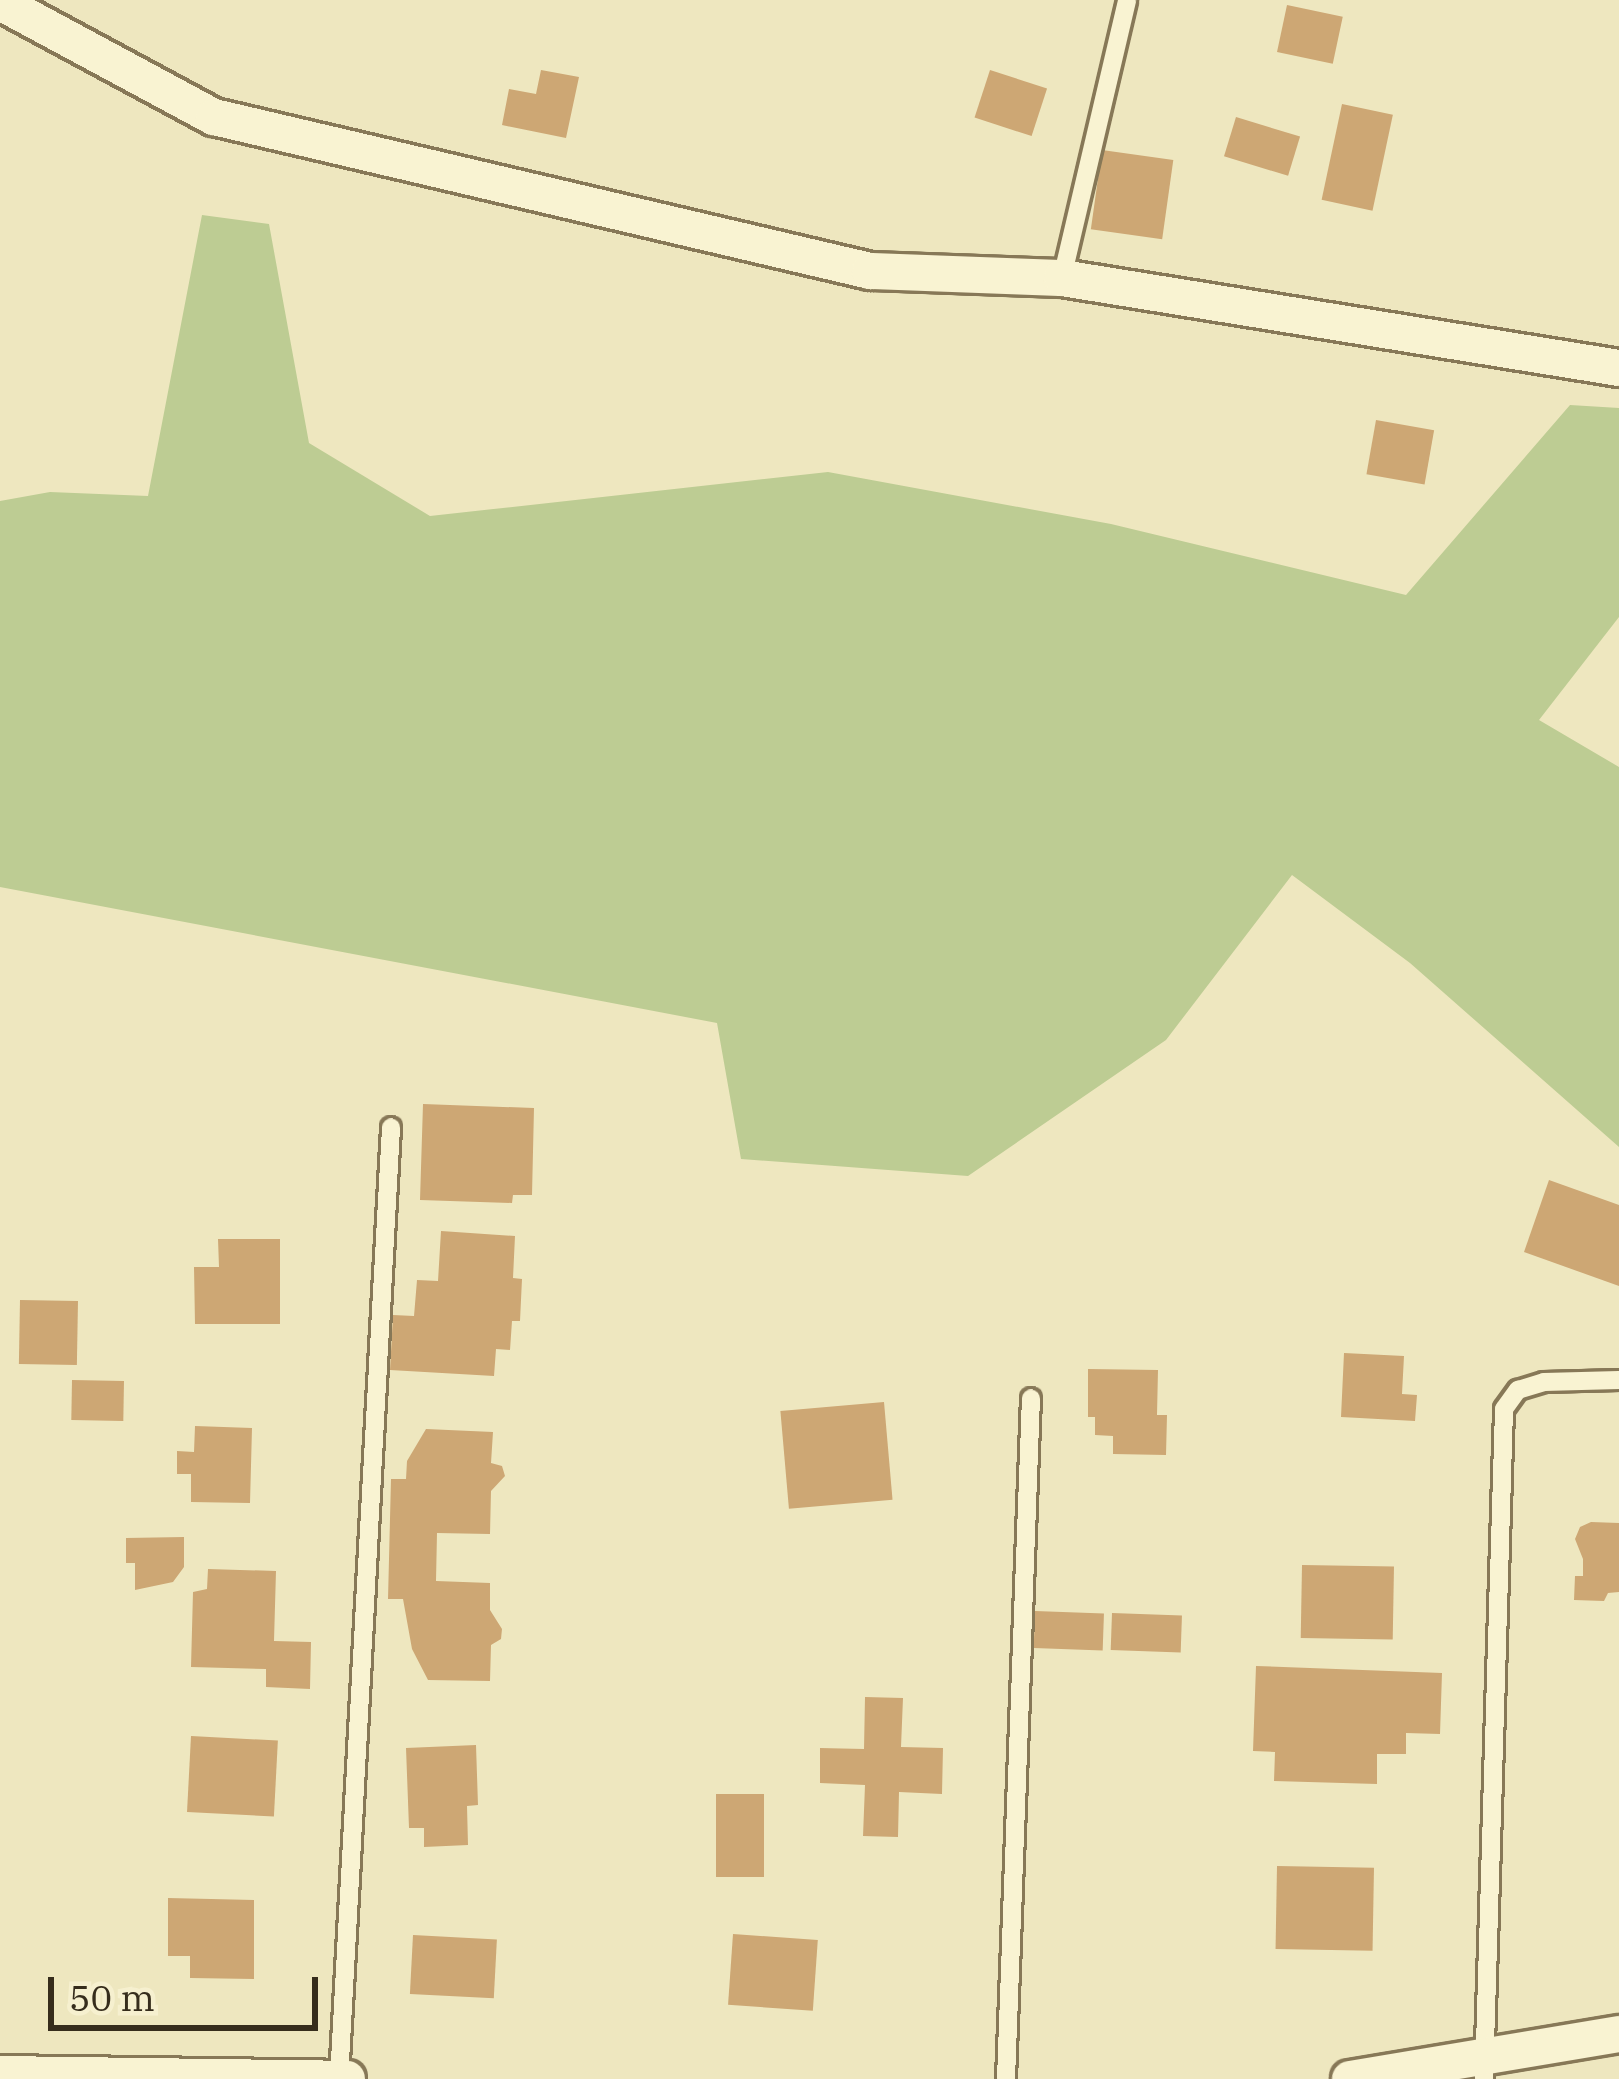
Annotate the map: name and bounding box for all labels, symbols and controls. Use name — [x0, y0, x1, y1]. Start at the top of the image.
scale bar — [54, 1953, 324, 2027]
text: 50 m — [69, 1974, 155, 2021]

